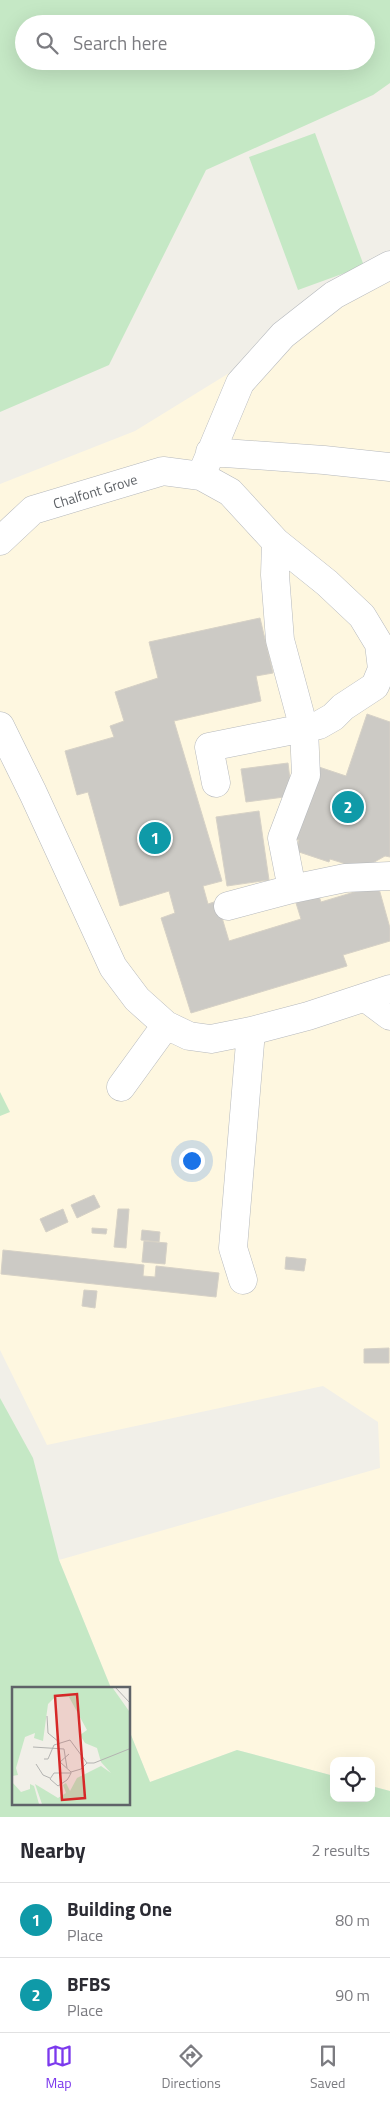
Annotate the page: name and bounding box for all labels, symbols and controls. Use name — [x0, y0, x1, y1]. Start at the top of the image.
search box — [15, 15, 375, 70]
text: Search here — [73, 28, 167, 57]
icon: search — [33, 29, 61, 57]
street label: Chalfont Grove — [50, 468, 140, 514]
pin: 2 — [332, 788, 364, 826]
pin: 1 — [139, 819, 171, 857]
your location — [179, 1148, 205, 1174]
inset map — [12, 1687, 130, 1804]
map controls — [330, 1757, 375, 1802]
button: locate — [330, 1757, 375, 1802]
text: Nearby — [20, 1834, 85, 1866]
text: 2 results — [311, 1838, 370, 1862]
text: Building One — [67, 1894, 172, 1923]
text: 1 — [32, 1908, 40, 1932]
text: 80 m — [335, 1908, 370, 1932]
text: Place — [67, 1923, 103, 1947]
text: BFBS — [67, 1969, 111, 1998]
text: 2 — [32, 1983, 40, 2007]
text: 90 m — [335, 1983, 370, 2007]
text: Place — [67, 1998, 103, 2022]
tab: Map — [45, 2042, 73, 2093]
tab: Directions — [162, 2042, 221, 2093]
tab: Saved — [310, 2042, 346, 2093]

